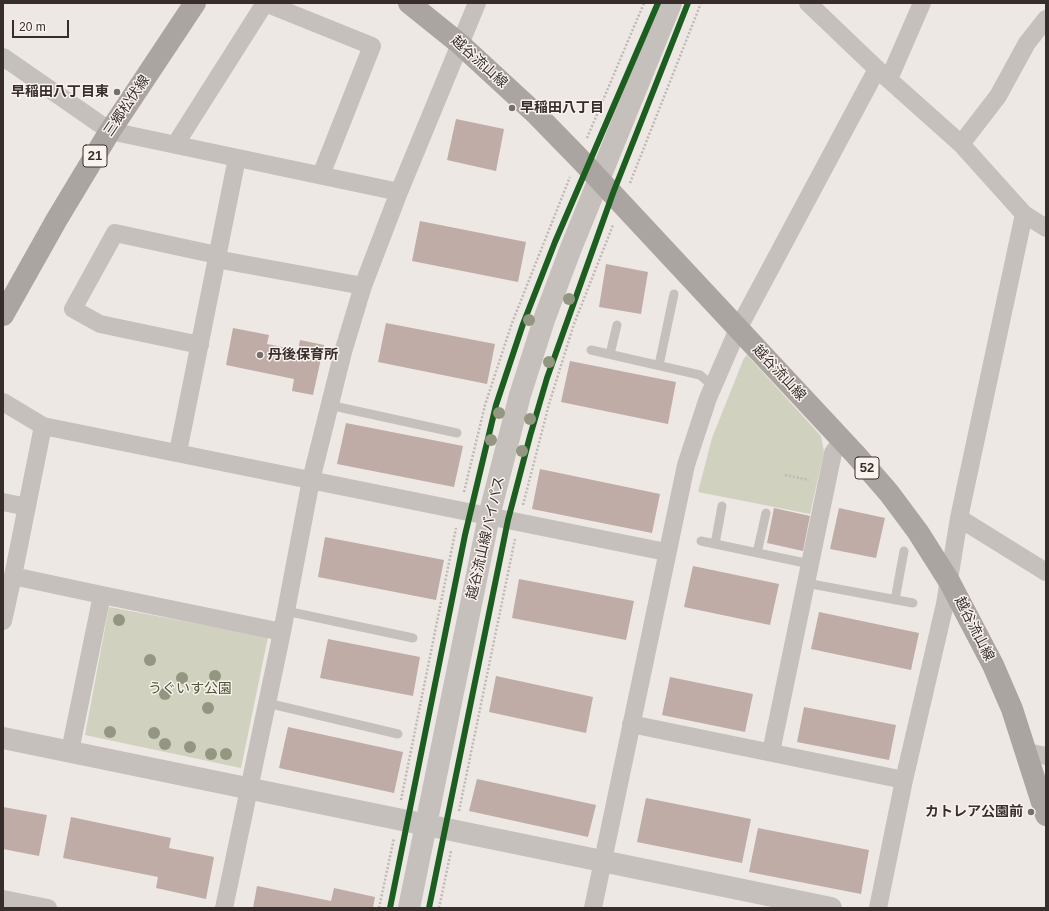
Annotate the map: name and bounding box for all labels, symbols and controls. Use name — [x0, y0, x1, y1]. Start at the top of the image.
scale bar — [14, 12, 71, 38]
text: 20 m — [19, 20, 46, 34]
street label: 越谷流山線 — [447, 32, 511, 92]
street label: 三郷松伏線 — [100, 72, 154, 140]
place label: 早稲田八丁目東 — [11, 84, 109, 100]
marker: 早稲田八丁目東 — [112, 87, 122, 97]
place label: 早稲田八丁目 — [520, 100, 604, 116]
marker: 早稲田八丁目 — [507, 103, 517, 113]
road number: 21 — [83, 145, 107, 167]
street label: 越谷流山線 — [749, 342, 809, 404]
place label: 丹後保育所 — [268, 347, 338, 363]
marker: 丹後保育所 — [255, 350, 265, 360]
road number: 52 — [855, 457, 879, 479]
street label: 越谷流山線バイパス — [464, 475, 508, 601]
street label: 越谷流山線 — [951, 594, 997, 664]
park label: うぐいす公園 — [148, 681, 232, 697]
place label: カトレア公園前 — [925, 804, 1023, 820]
marker: カトレア公園前 — [1026, 807, 1036, 817]

